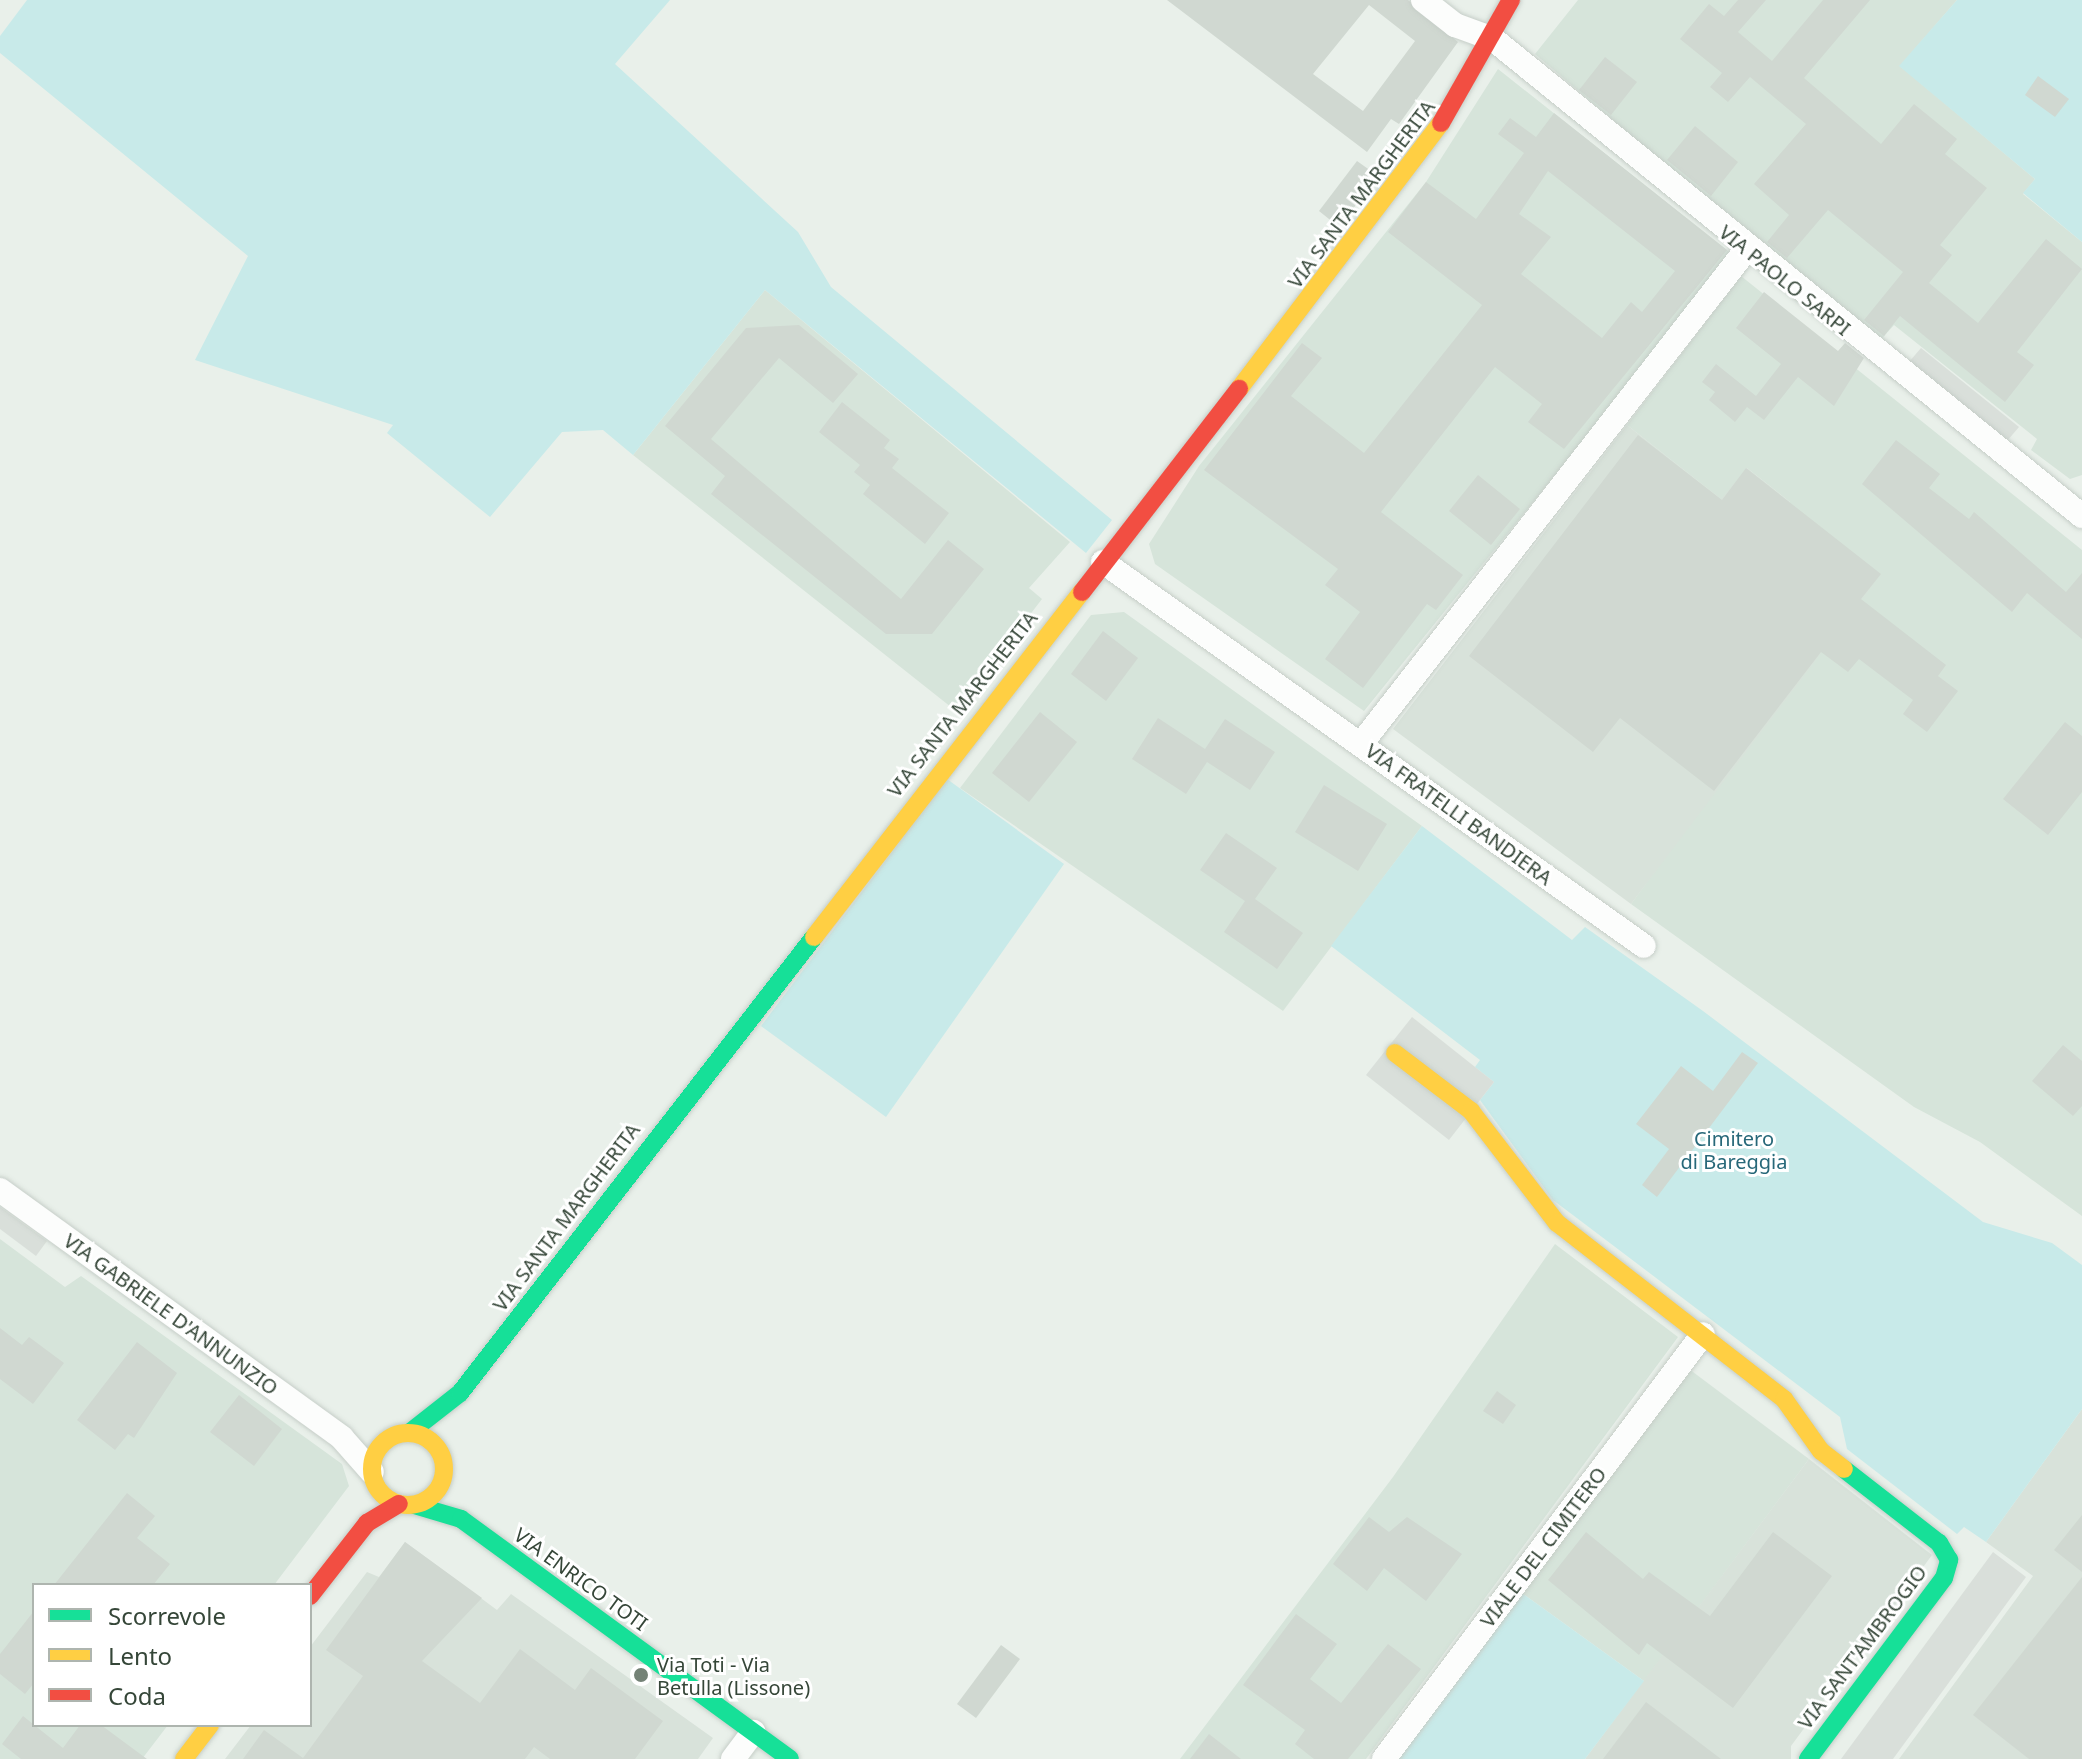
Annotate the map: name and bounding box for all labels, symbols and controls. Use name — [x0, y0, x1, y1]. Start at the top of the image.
street label: VIA SANTA MARGHERITA — [1283, 95, 1439, 293]
street label: VIA PAOLO SARPI — [1715, 220, 1855, 340]
street label: VIA SANTA MARGHERITA — [882, 606, 1042, 802]
street label: VIA FRATELLI BANDIERA — [1361, 738, 1557, 890]
street label: VIA SANTA MARGHERITA — [488, 1118, 644, 1316]
park label: Cimitero di Bareggia — [1681, 1127, 1787, 1174]
street label: VIA GABRIELE D'ANNUNZIO — [59, 1228, 283, 1400]
street label: VIALE DEL CIMITERO — [1475, 1462, 1611, 1632]
street label: VIA ENRICO TOTI — [510, 1523, 652, 1635]
street label: VIA SANT'AMBROGIO — [1793, 1560, 1931, 1734]
legend — [32, 1583, 312, 1727]
text: Scorrevole — [108, 1599, 226, 1632]
text: Lento — [108, 1639, 172, 1672]
place label: Via Toti - Via Betulla (Lissone) — [657, 1652, 810, 1699]
marker: Via Toti - Via Betulla (Lissone) — [632, 1666, 650, 1684]
text: Coda — [108, 1679, 166, 1712]

